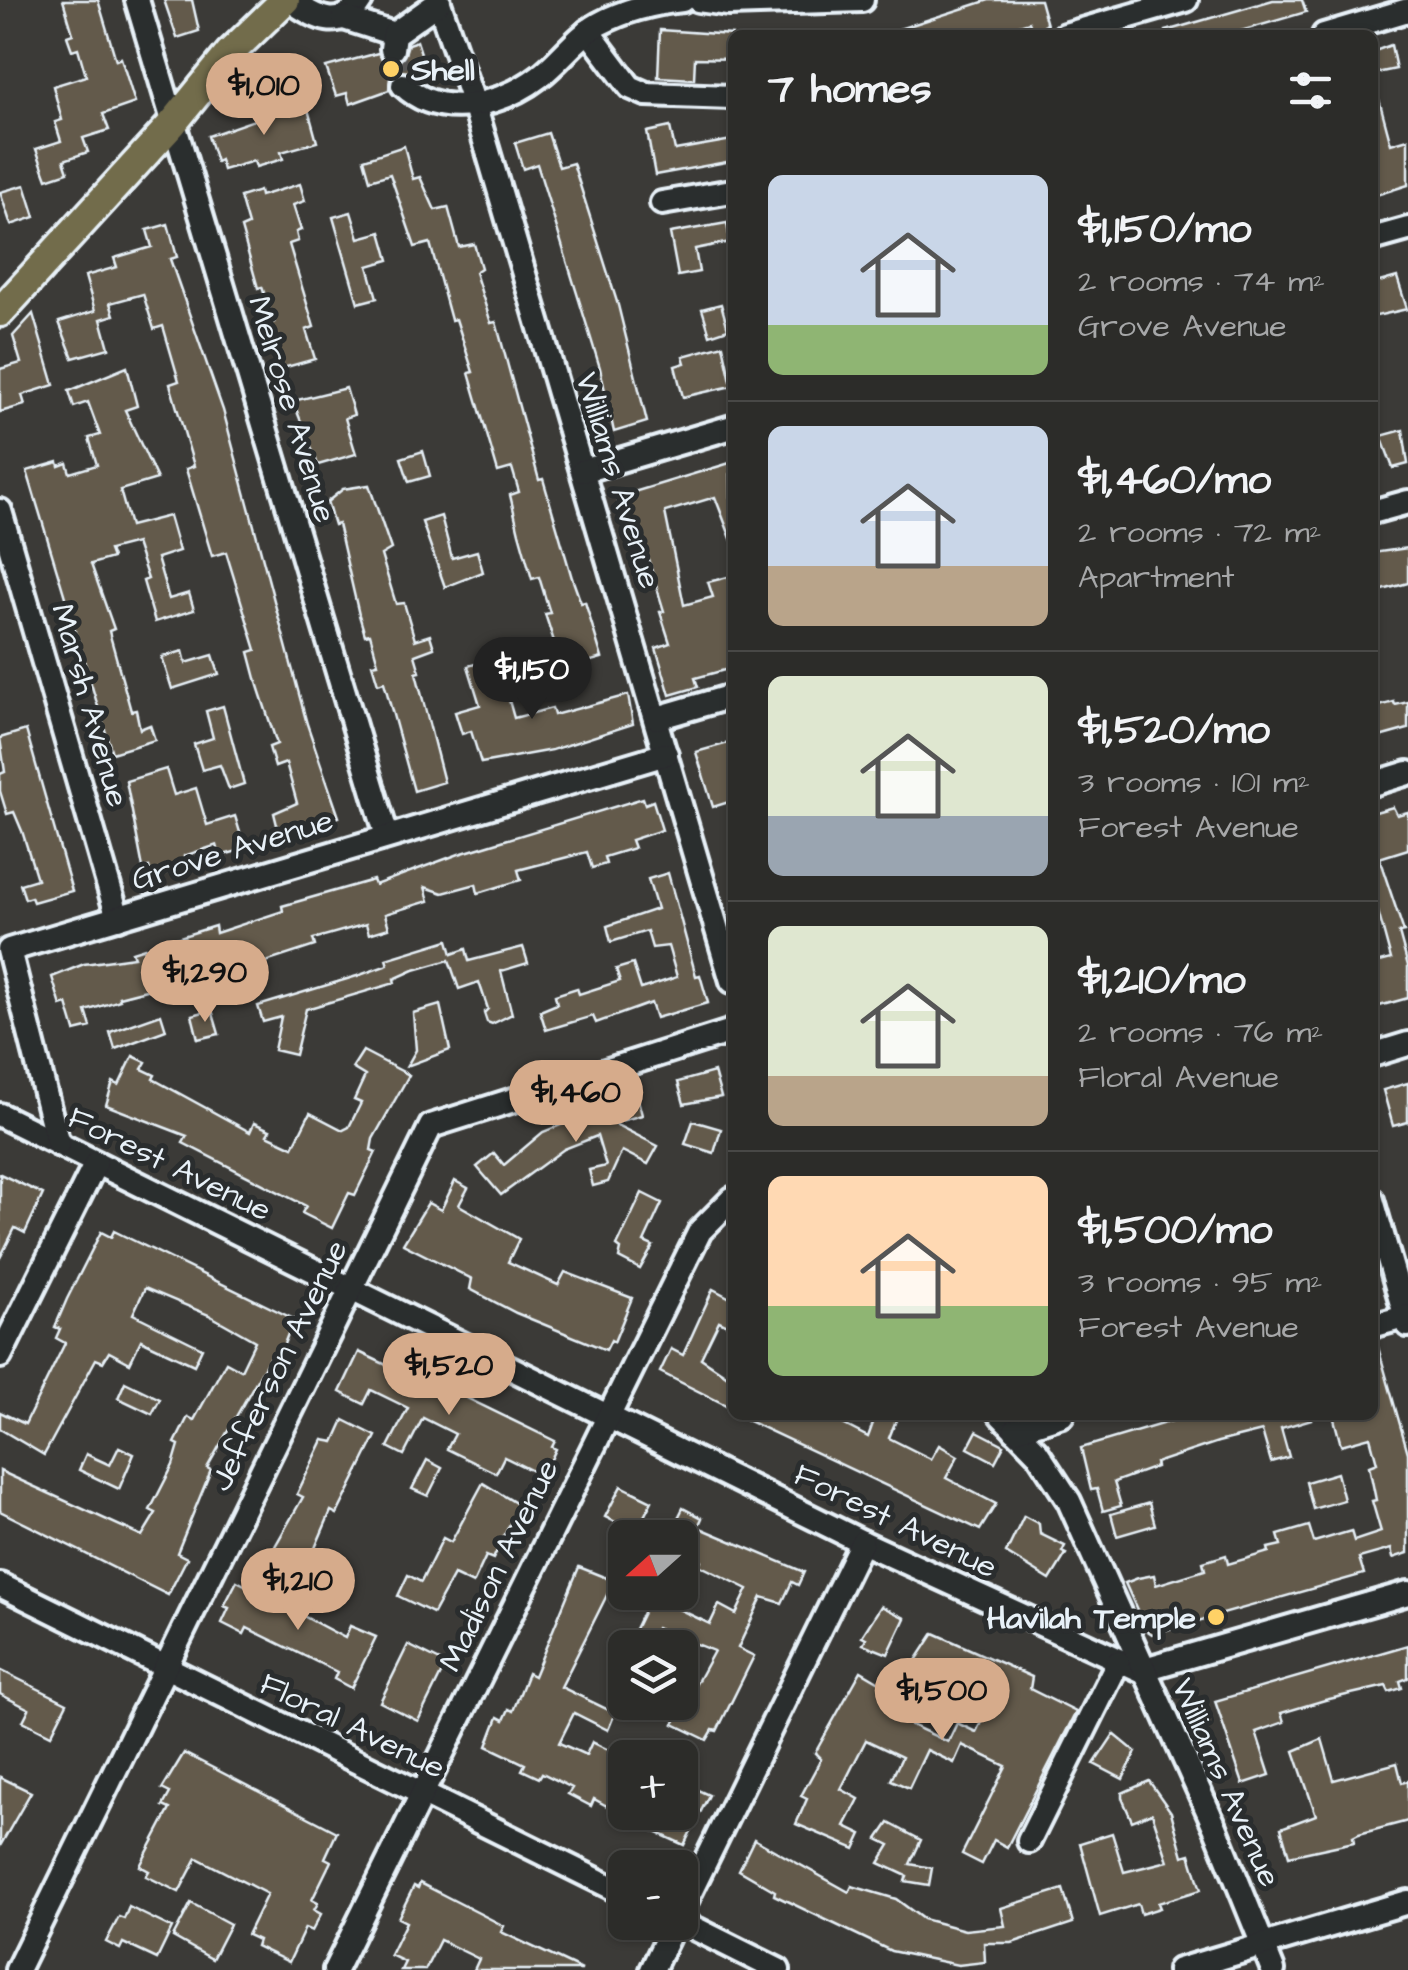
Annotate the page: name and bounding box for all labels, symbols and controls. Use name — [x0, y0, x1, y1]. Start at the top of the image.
place label: Shell — [410, 48, 475, 93]
pin: $1,010 — [183, 53, 345, 138]
marker: Shell — [380, 58, 402, 80]
text: 7 homes — [768, 61, 932, 119]
text: $1,010 — [228, 63, 300, 108]
icon: filters — [1283, 63, 1338, 118]
text: $1,150/mo — [1078, 201, 1251, 259]
icon: home — [848, 215, 968, 335]
text: 2 rooms · 74 m² — [1078, 259, 1325, 304]
street label: Melrose Avenue — [236, 291, 347, 528]
text: Grove Avenue — [1078, 304, 1287, 349]
street label: Williams Avenue — [563, 367, 672, 594]
text: $1,460/mo — [1078, 452, 1271, 510]
icon: home — [848, 466, 968, 586]
text: 2 rooms · 72 m² — [1078, 510, 1322, 555]
text: Apartment — [1078, 555, 1234, 600]
street label: Marsh Avenue — [39, 599, 140, 812]
pin: $1,150 — [451, 637, 613, 722]
text: $1,150 — [495, 647, 569, 692]
text: $1,520/mo — [1078, 702, 1270, 760]
icon: home — [848, 716, 968, 836]
text: 3 rooms · 101 m² — [1078, 760, 1310, 805]
street label: Grove Avenue — [126, 798, 339, 902]
text: Forest Avenue — [1078, 805, 1299, 850]
pin: $1,290 — [124, 940, 286, 1025]
text: $1,290 — [163, 950, 247, 995]
text: $1,210/mo — [1078, 952, 1246, 1010]
icon: home — [848, 966, 968, 1086]
text: 2 rooms · 76 m² — [1078, 1010, 1323, 1055]
text: Floral Avenue — [1078, 1055, 1279, 1100]
pin: $1,460 — [495, 1060, 657, 1145]
text: $1,460 — [531, 1070, 621, 1115]
street label: Forest Avenue — [60, 1096, 278, 1233]
text: $1,500/mo — [1078, 1202, 1272, 1260]
icon: home — [848, 1216, 968, 1336]
street label: Jefferson Avenue — [199, 1233, 360, 1499]
text: 3 rooms · 95 m² — [1078, 1260, 1322, 1305]
text: Forest Avenue — [1078, 1305, 1299, 1350]
pin: $1,520 — [368, 1333, 530, 1418]
text: $1,520 — [405, 1343, 493, 1388]
street label: Madison Avenue — [429, 1452, 570, 1679]
street label: Forest Avenue — [786, 1453, 1004, 1590]
north arrow — [608, 1520, 698, 1610]
map controls — [608, 1520, 698, 1940]
pin: $1,210 — [217, 1548, 379, 1633]
text: $1,210 — [263, 1558, 333, 1603]
place label: Havilah Temple — [987, 1596, 1196, 1641]
marker: Havilah Temple — [1205, 1606, 1227, 1628]
button: layers — [608, 1630, 698, 1720]
pin: $1,500 — [861, 1658, 1023, 1743]
street label: Floral Avenue — [252, 1662, 453, 1791]
text: $1,500 — [897, 1668, 987, 1713]
street label: Williams Avenue — [1160, 1671, 1292, 1894]
button: + — [608, 1740, 698, 1830]
button: − — [608, 1850, 698, 1940]

